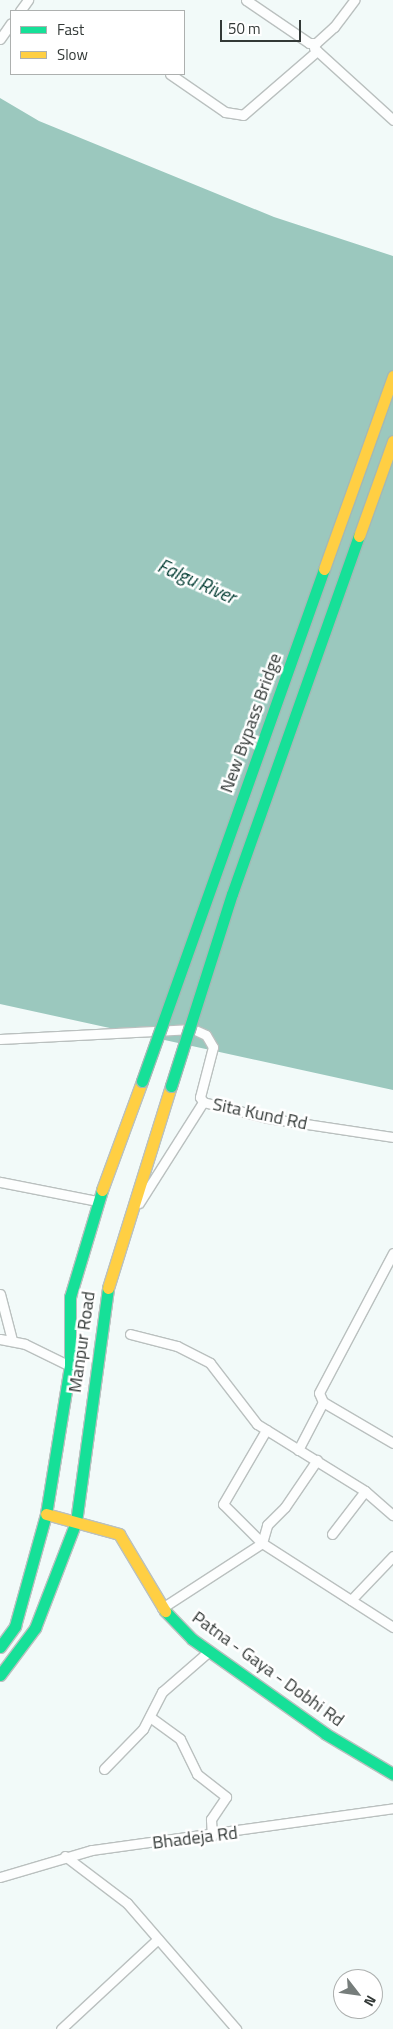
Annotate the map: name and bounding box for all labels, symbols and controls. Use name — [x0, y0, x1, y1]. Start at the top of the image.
legend — [10, 10, 185, 75]
scale bar — [223, 10, 304, 42]
text: 50 m — [228, 17, 261, 40]
text: Fast — [57, 18, 84, 41]
text: Slow — [57, 43, 88, 66]
water label: Falgu River — [155, 554, 239, 608]
street label: New Bypass Bridge — [216, 650, 286, 796]
street label: Sita Kund Rd — [211, 1093, 309, 1135]
street label: Manpur Road — [64, 1290, 100, 1394]
street label: Patna - Gaya - Dobhi Rd — [188, 1607, 348, 1731]
street label: Bhadeja Rd — [151, 1822, 239, 1854]
north arrow — [333, 1969, 383, 2019]
text: N — [359, 1992, 382, 2011]

